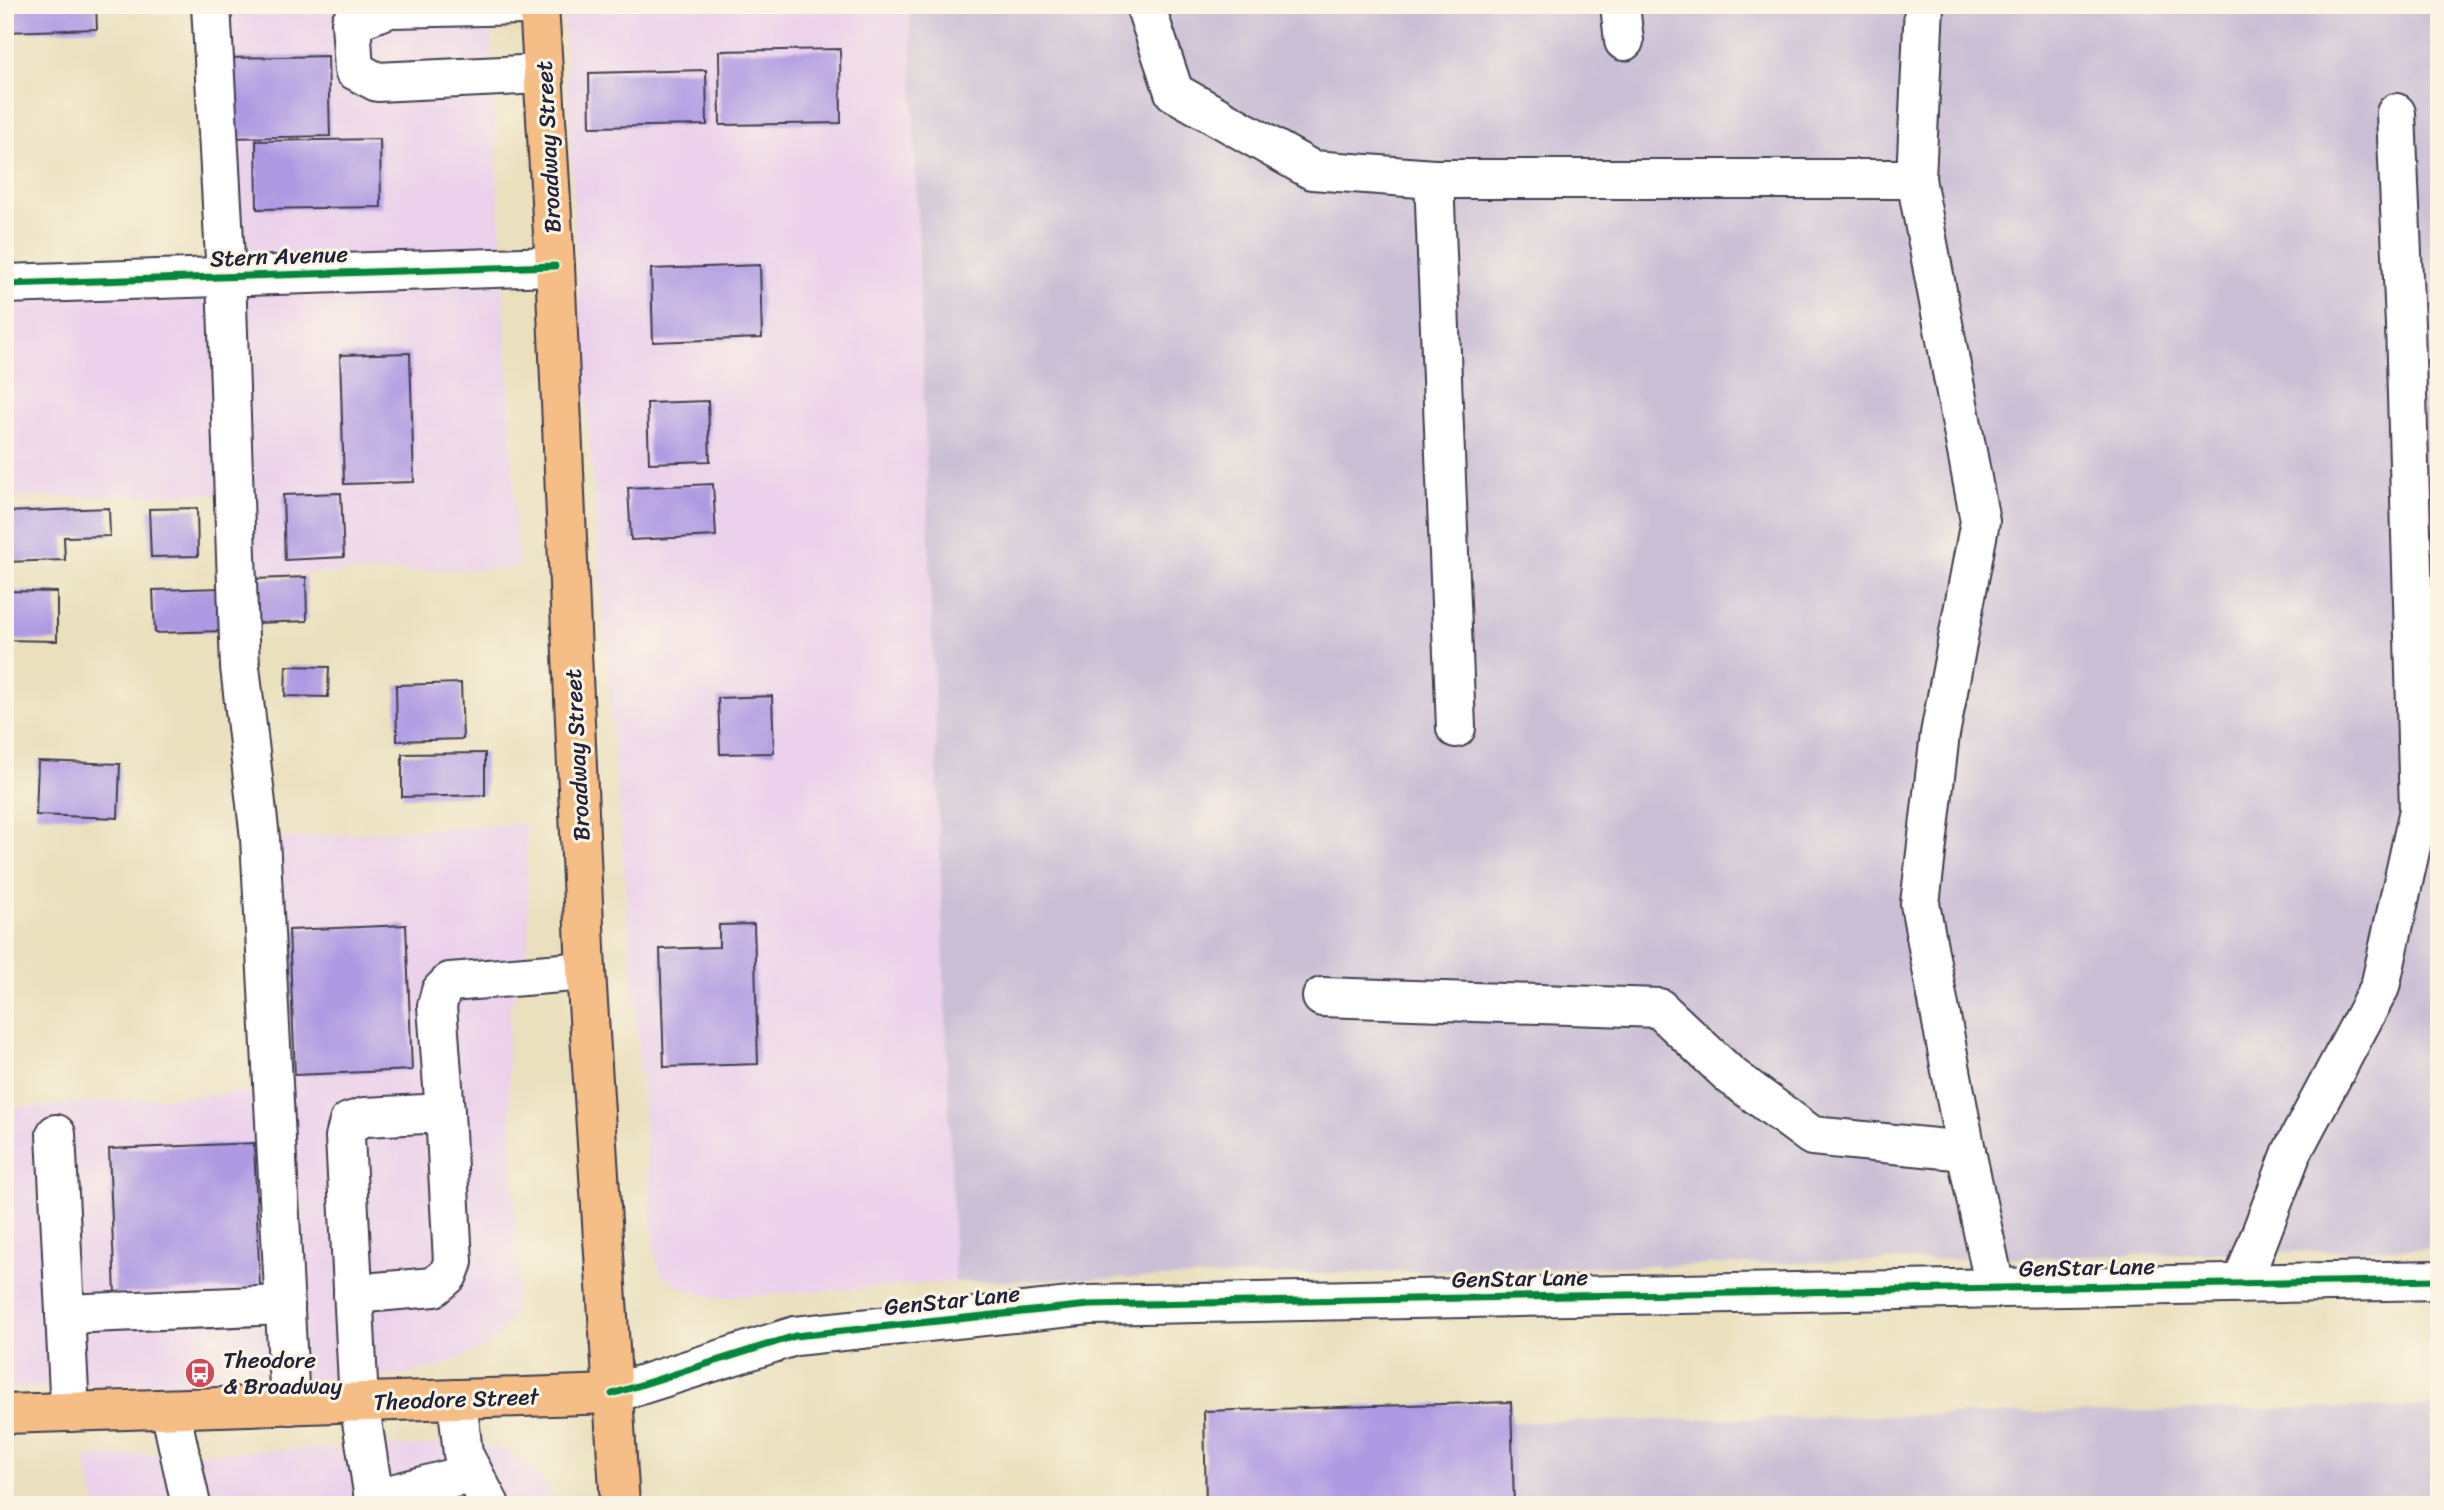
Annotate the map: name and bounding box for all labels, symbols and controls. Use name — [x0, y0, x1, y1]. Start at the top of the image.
street label: Broadway Street — [524, 60, 573, 234]
street label: Stern Avenue — [209, 234, 349, 279]
street label: Broadway Street — [553, 668, 602, 842]
street label: GenStar Lane — [2018, 1246, 2156, 1289]
street label: GenStar Lane — [1451, 1257, 1589, 1300]
street label: GenStar Lane — [882, 1273, 1022, 1328]
place label: Theodore & Broadway — [223, 1340, 342, 1407]
bus stop icon: Theodore & Broadway — [183, 1356, 217, 1390]
street label: Theodore Street — [373, 1376, 541, 1423]

